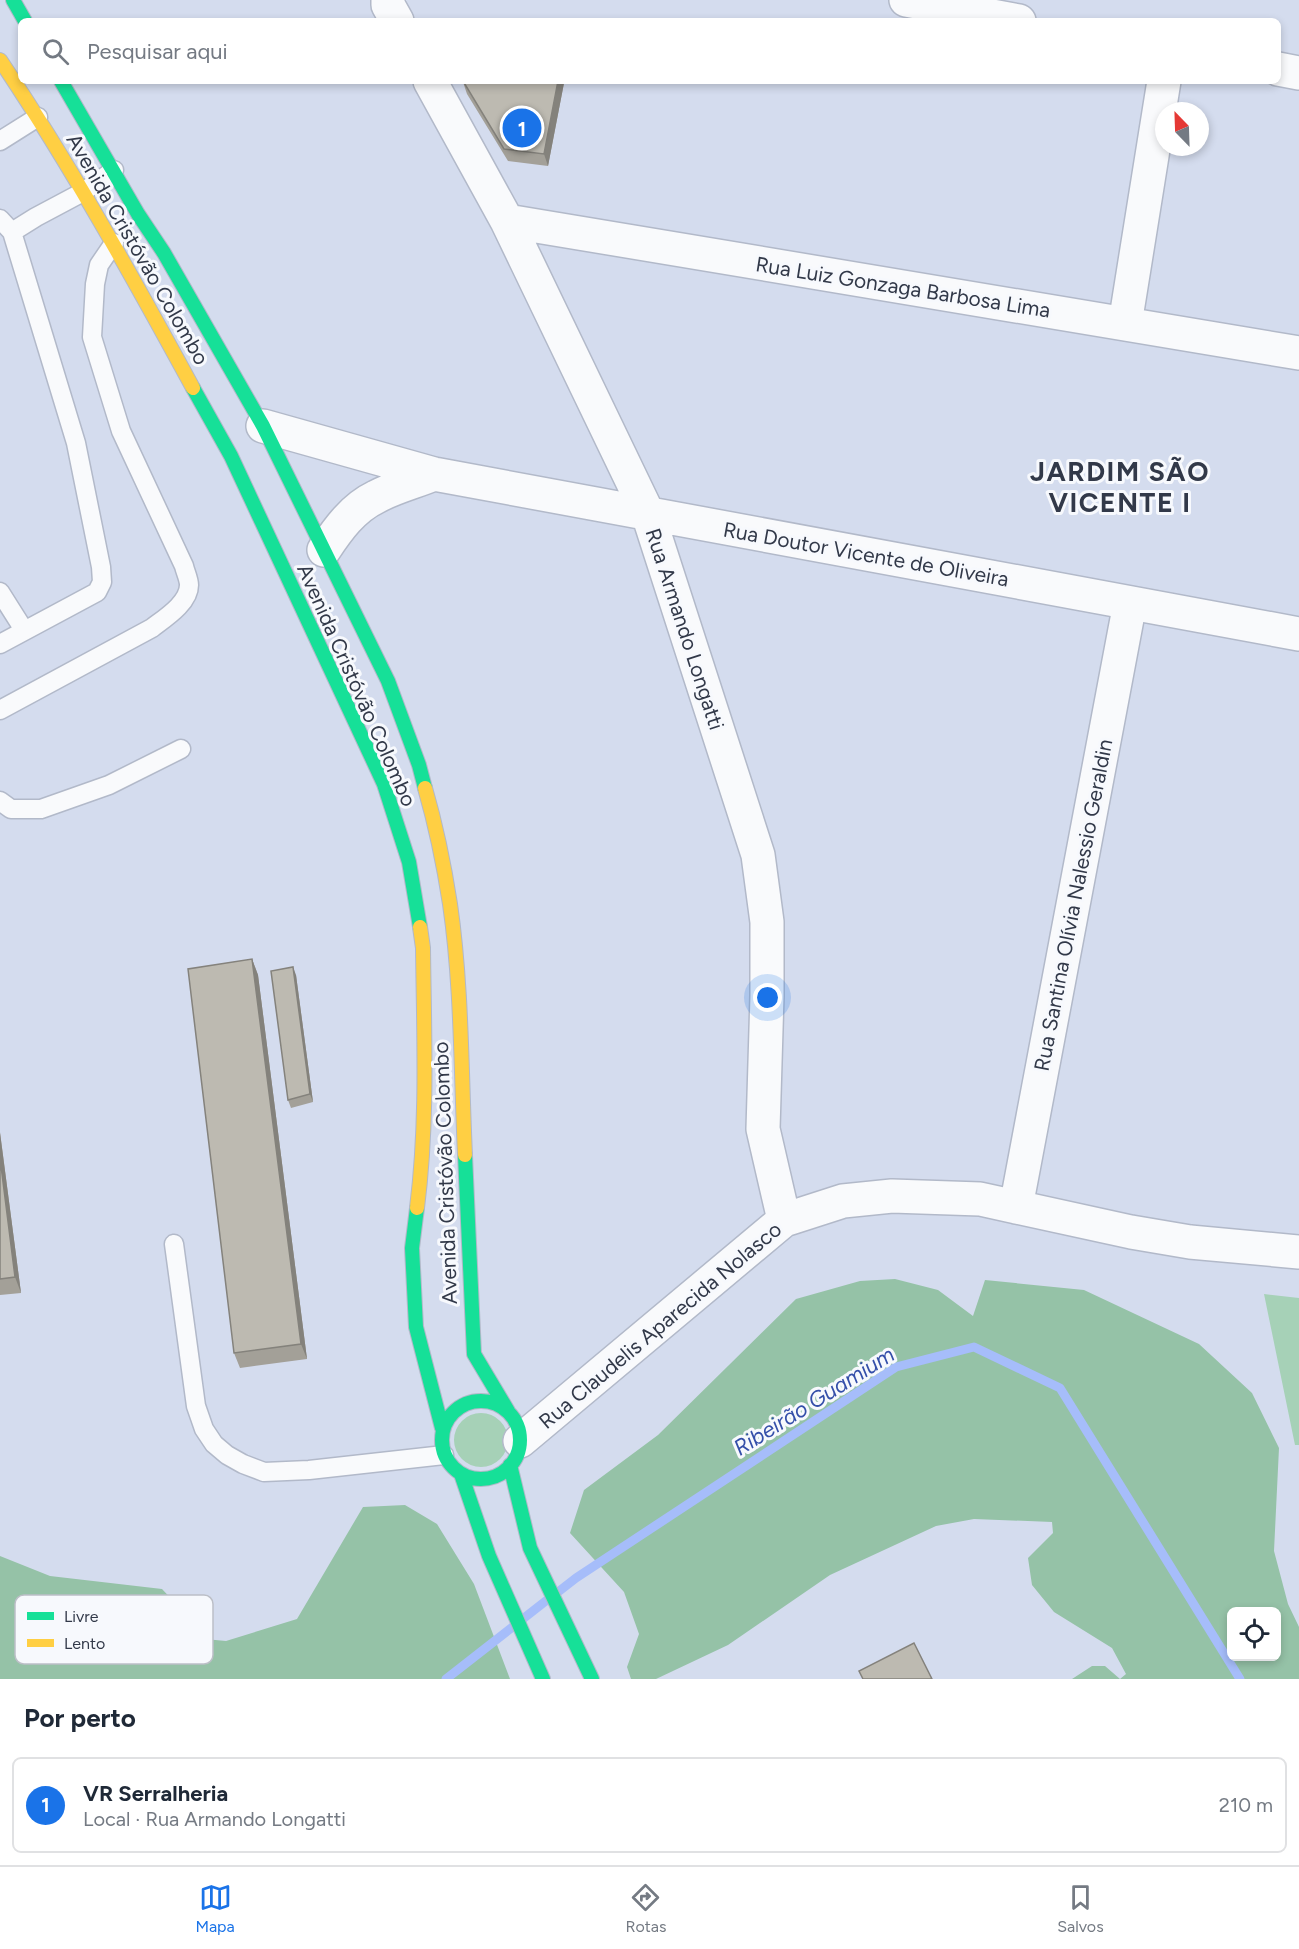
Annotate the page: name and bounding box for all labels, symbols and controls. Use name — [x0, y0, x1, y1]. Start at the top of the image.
search box — [18, 18, 1281, 84]
icon: search — [39, 35, 72, 68]
text: Pesquisar aqui — [87, 38, 228, 65]
north arrow — [1155, 102, 1209, 156]
pin: 1 — [502, 106, 542, 150]
street label: Avenida Cristóvão Colombo — [61, 129, 215, 369]
street label: Rua Luiz Gonzaga Barbosa Lima — [754, 251, 1052, 323]
district label: JARDIM SÃO VICENTE I — [1030, 455, 1210, 519]
street label: Rua Doutor Vicente de Oliveira — [721, 517, 1011, 591]
street label: Rua Armando Longatti — [641, 525, 729, 733]
street label: Avenida Cristóvão Colombo — [292, 560, 422, 810]
street label: Rua Santina Olívia Nalessio Geraldin — [1029, 737, 1117, 1073]
your location — [753, 983, 782, 1012]
street label: Avenida Cristóvão Colombo — [428, 1041, 462, 1305]
street label: Rua Claudelis Aparecida Nolasco — [534, 1216, 786, 1434]
water label: Ribeirão Guamium — [729, 1341, 900, 1461]
legend — [15, 1595, 213, 1664]
text: Livre — [64, 1607, 99, 1626]
map controls — [1227, 1607, 1281, 1661]
button: locate — [1227, 1607, 1281, 1661]
text: Lento — [64, 1634, 105, 1653]
text: Por perto — [24, 1702, 136, 1734]
text: VR Serralheria — [83, 1780, 228, 1807]
text: 1 — [41, 1793, 50, 1817]
text: 210 m — [1219, 1793, 1273, 1817]
text: Local · Rua Armando Longatti — [83, 1807, 346, 1831]
tab: Mapa — [195, 1881, 235, 1936]
tab: Rotas — [626, 1881, 666, 1936]
tab: Salvos — [1057, 1881, 1104, 1936]

